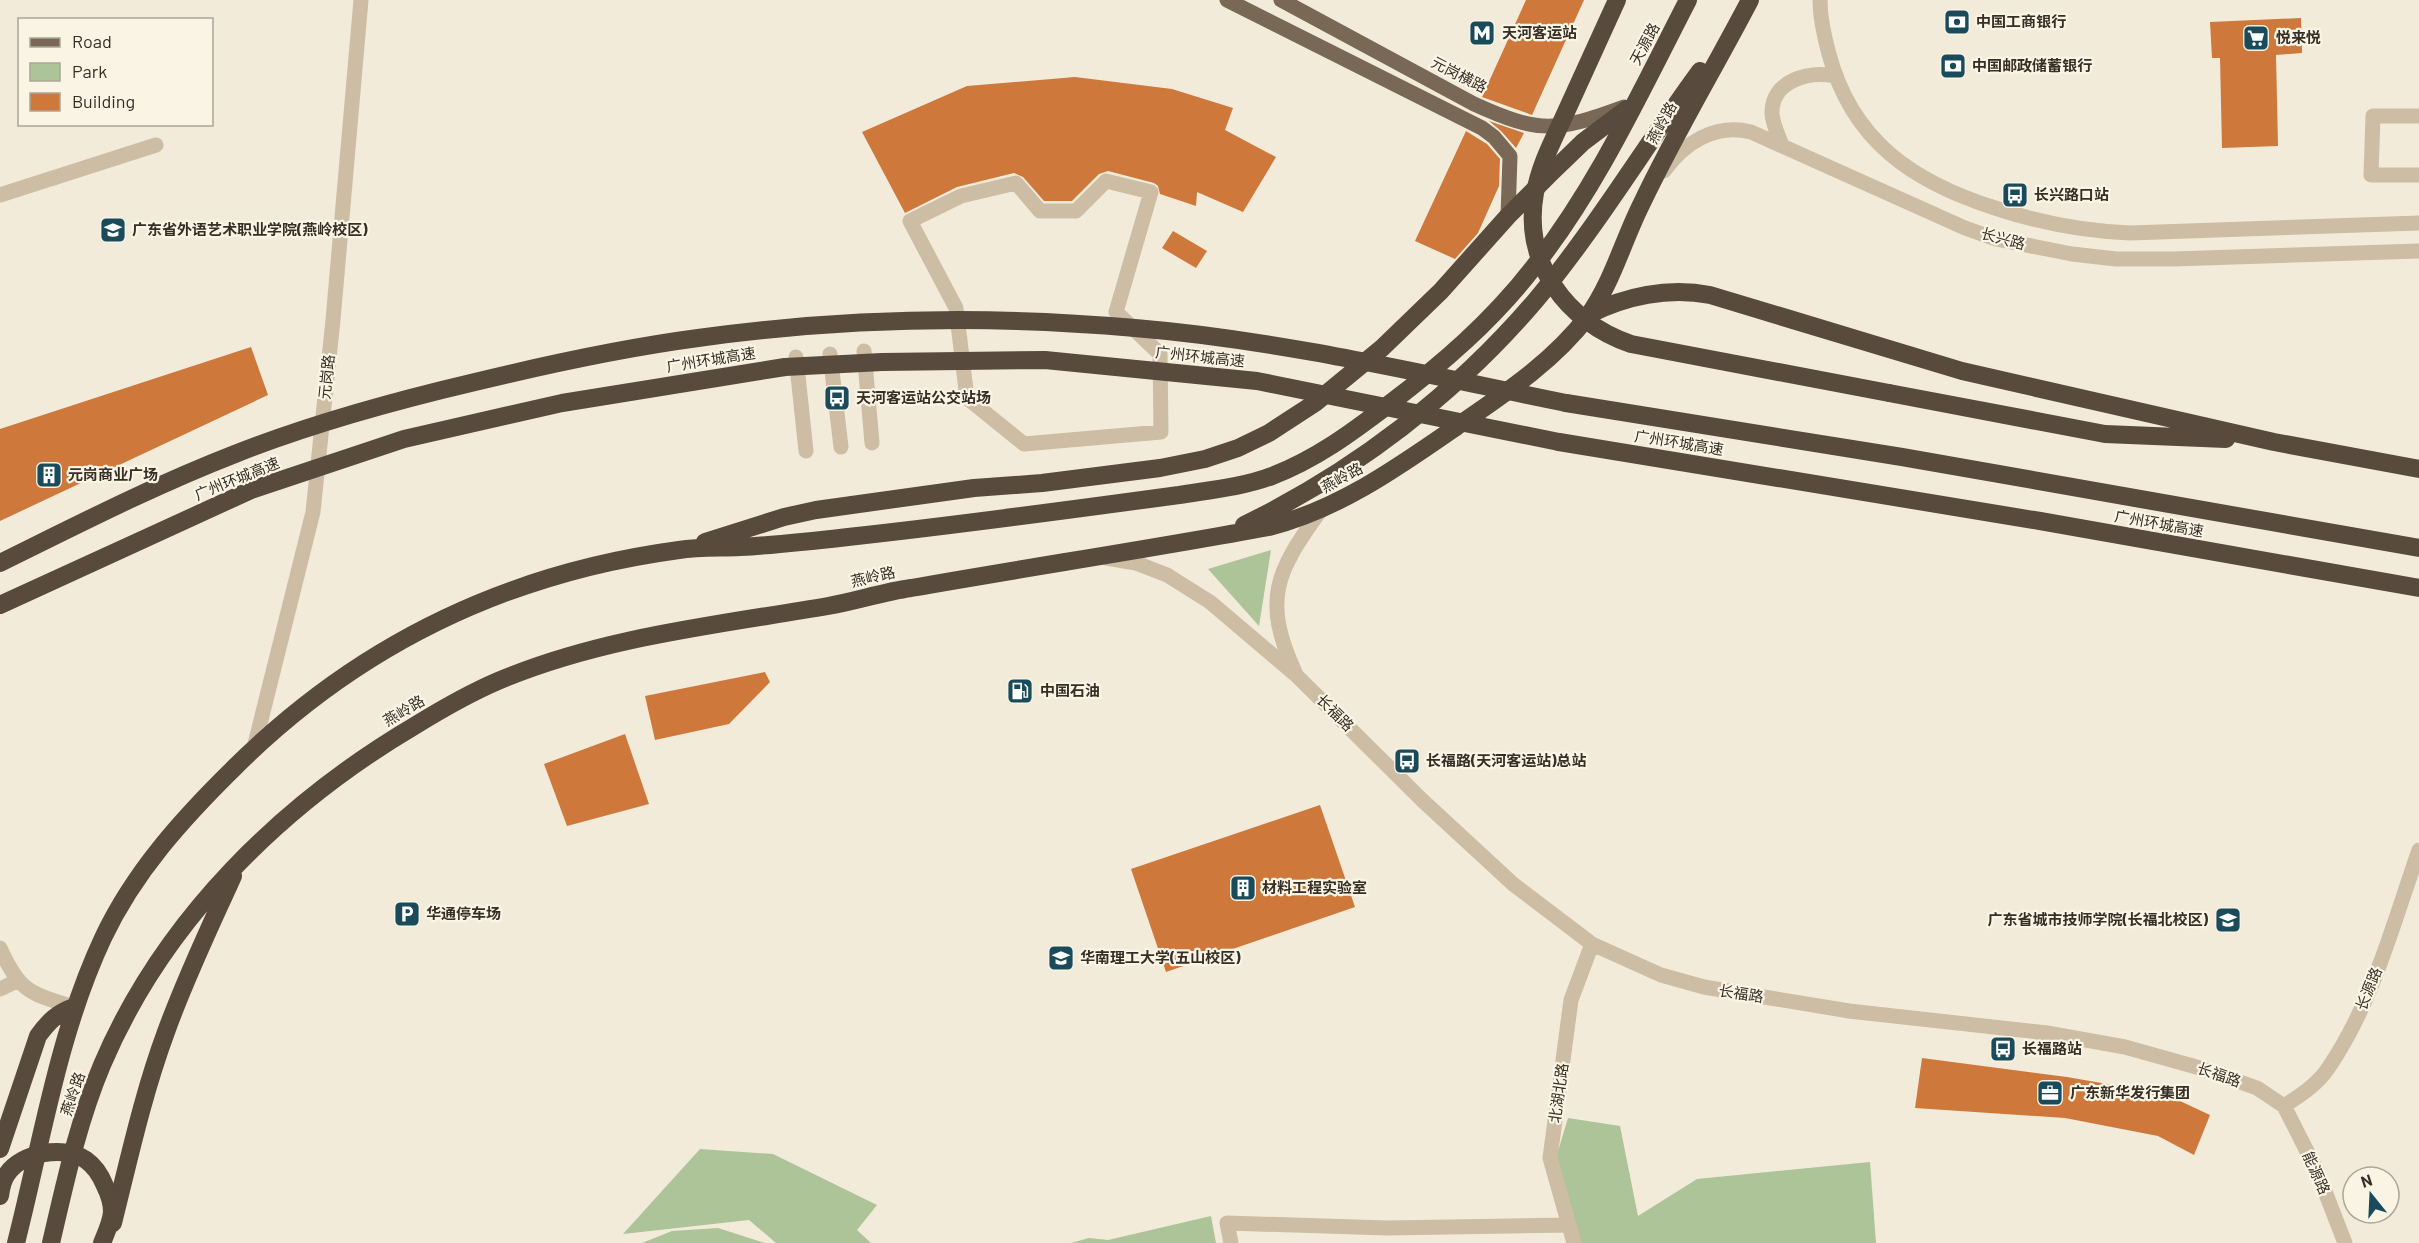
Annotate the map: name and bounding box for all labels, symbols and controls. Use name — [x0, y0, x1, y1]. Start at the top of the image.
bank icon: 中国工商银行 — [1942, 7, 1972, 37]
place label: 中国工商银行 — [1976, 12, 2066, 30]
legend — [18, 18, 213, 126]
metro station icon: 天河客运站 — [1467, 18, 1497, 48]
street label: 天源路 — [1626, 19, 1663, 68]
place label: 天河客运站 — [1502, 23, 1577, 41]
supermarket icon: 悦来悦 — [2241, 23, 2271, 53]
place label: 悦来悦 — [2276, 28, 2321, 46]
text: Road — [72, 30, 112, 52]
bank icon: 中国邮政储蓄银行 — [1938, 51, 1968, 81]
street label: 元岗横路 — [1429, 52, 1490, 96]
place label: 中国邮政储蓄银行 — [1972, 56, 2092, 74]
text: Park — [72, 60, 107, 82]
text: Building — [72, 90, 135, 112]
street label: 燕岭路 — [1643, 98, 1680, 147]
bus stop icon: 长兴路口站 — [2000, 180, 2030, 210]
place label: 长兴路口站 — [2034, 185, 2109, 203]
school or university icon: 广东省外语艺术职业学院(燕岭校区) — [98, 215, 128, 245]
place label: 广东省外语艺术职业学院(燕岭校区) — [132, 220, 368, 238]
street label: 长兴路 — [1979, 224, 2027, 253]
street label: 广州环城高速 — [1154, 342, 1246, 370]
street label: 广州环城高速 — [665, 343, 757, 375]
street label: 元岗路 — [315, 354, 337, 400]
bus stop icon: 天河客运站公交站场 — [822, 383, 852, 413]
place label: 天河客运站公交站场 — [856, 388, 991, 406]
street label: 广州环城高速 — [1633, 426, 1725, 458]
street label: 广州环城高速 — [192, 453, 282, 503]
street label: 燕岭路 — [1317, 458, 1366, 496]
building icon: 元岗商业广场 — [34, 460, 64, 490]
place label: 元岗商业广场 — [68, 465, 158, 483]
street label: 广州环城高速 — [2113, 506, 2205, 540]
street label: 燕岭路 — [849, 562, 897, 590]
fuel station icon: 中国石油 — [1005, 676, 1035, 706]
place label: 中国石油 — [1040, 681, 1100, 699]
street label: 长福路 — [1313, 690, 1358, 735]
street label: 燕岭路 — [380, 691, 427, 729]
bus stop icon: 长福路(天河客运站)总站 — [1392, 746, 1422, 776]
place label: 长福路(天河客运站)总站 — [1426, 751, 1586, 769]
building icon: 材料工程实验室 — [1228, 873, 1258, 903]
place label: 材料工程实验室 — [1262, 878, 1367, 896]
parking icon: 华通停车场 — [392, 899, 422, 929]
place label: 华通停车场 — [426, 904, 501, 922]
school or university icon: 广东省城市技师学院(长福北校区) — [2213, 905, 2243, 935]
place label: 广东省城市技师学院(长福北校区) — [1988, 910, 2209, 928]
school or university icon: 华南理工大学(五山校区) — [1046, 943, 1076, 973]
place label: 华南理工大学(五山校区) — [1080, 948, 1241, 966]
street label: 长源路 — [2351, 964, 2385, 1013]
street label: 长福路 — [1718, 981, 1765, 1005]
bus stop icon: 长福路站 — [1988, 1034, 2018, 1064]
place label: 长福路站 — [2022, 1039, 2082, 1057]
street label: 长福路 — [2195, 1058, 2244, 1090]
street label: 北湖北路 — [1545, 1062, 1571, 1124]
street label: 燕岭路 — [56, 1069, 88, 1118]
office icon: 广东新华发行集团 — [2035, 1078, 2065, 1108]
place label: 广东新华发行集团 — [2070, 1083, 2190, 1101]
street label: 能源路 — [2300, 1148, 2334, 1197]
north arrow — [2341, 1165, 2401, 1225]
text: N — [2358, 1170, 2374, 1191]

